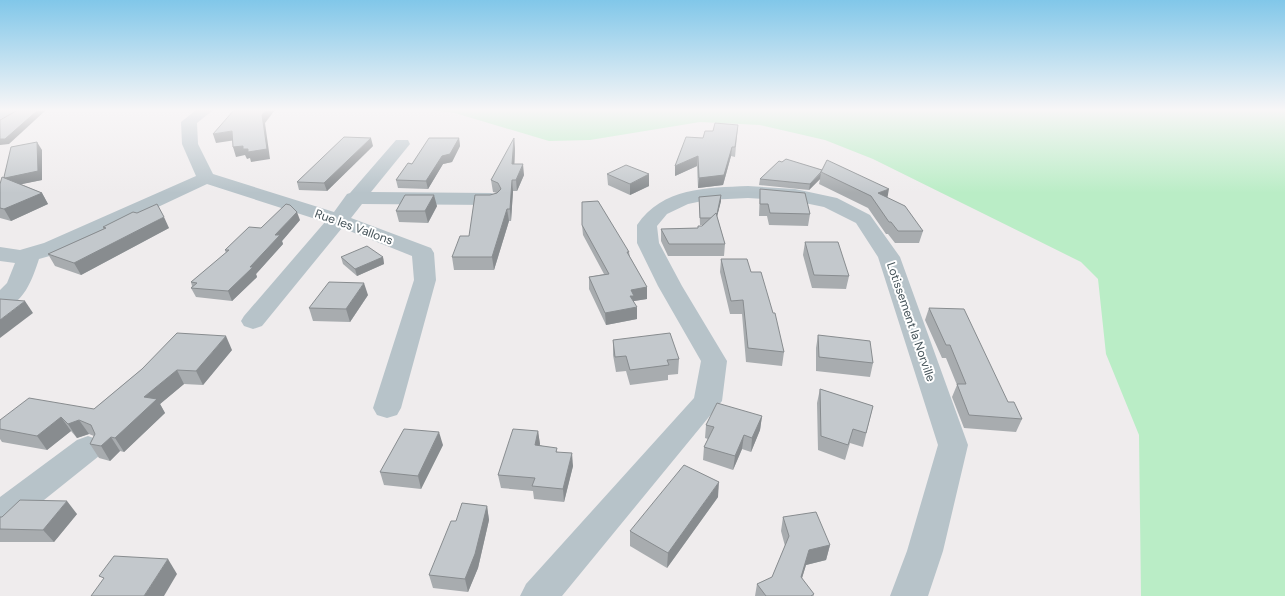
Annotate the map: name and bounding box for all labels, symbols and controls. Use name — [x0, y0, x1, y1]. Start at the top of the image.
street label: Rue les Vallons — [313, 205, 395, 249]
street label: Lotissement la Norville — [883, 260, 939, 384]

